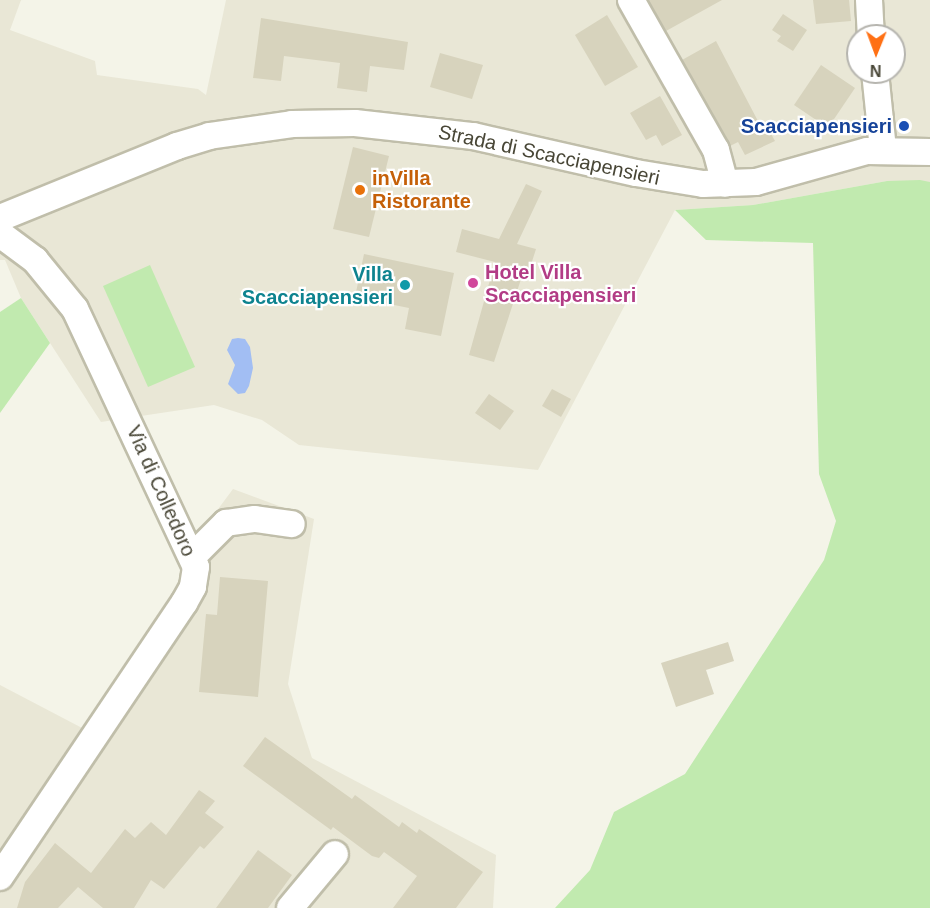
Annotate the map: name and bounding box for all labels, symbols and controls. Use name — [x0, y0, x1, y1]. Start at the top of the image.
north arrow — [846, 24, 906, 84]
text: N — [870, 62, 882, 79]
place label: Scacciapensieri — [741, 114, 892, 138]
marker: Scacciapensieri — [897, 119, 911, 133]
street label: Strada di Scacciapensieri — [436, 120, 662, 190]
place label: inVilla Ristorante — [372, 166, 471, 213]
marker: inVilla Ristorante — [353, 183, 367, 197]
place label: Hotel Villa Scacciapensieri — [485, 260, 636, 307]
place label: Villa Scacciapensieri — [242, 262, 393, 309]
marker: Hotel Villa Scacciapensieri — [466, 276, 480, 290]
marker: Villa Scacciapensieri — [398, 278, 412, 292]
street label: Via di Colledoro — [121, 422, 201, 560]

